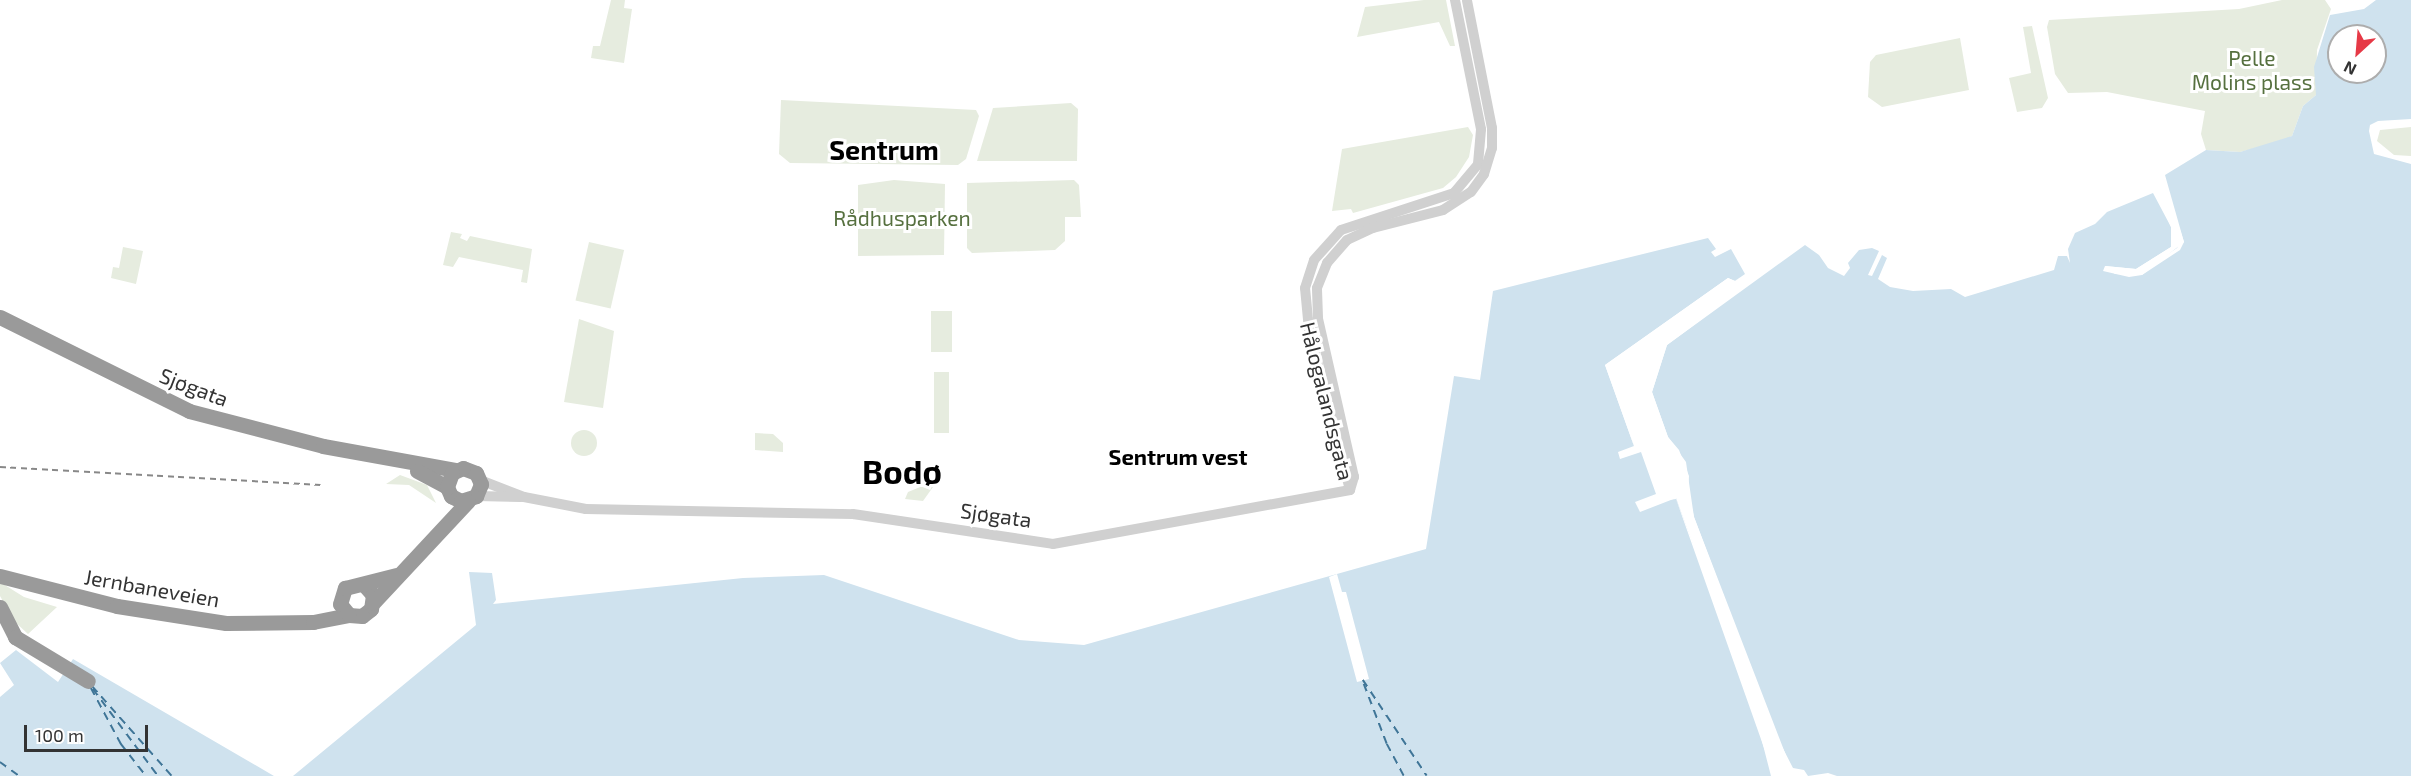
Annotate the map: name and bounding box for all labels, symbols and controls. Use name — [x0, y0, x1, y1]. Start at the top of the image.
north arrow — [2327, 24, 2387, 84]
park label: Pelle Molins plass — [2192, 45, 2312, 95]
text: N — [2340, 58, 2359, 80]
district label: Sentrum — [829, 134, 939, 166]
park label: Rådhusparken — [833, 205, 971, 231]
street label: Hålogalandsgata — [1295, 319, 1359, 483]
street label: Sjøgata — [156, 362, 232, 412]
district label: Sentrum vest — [1108, 444, 1248, 470]
district label: Bodø — [862, 452, 942, 492]
street label: Sjøgata — [959, 498, 1033, 532]
street label: Jernbaneveien — [82, 564, 222, 612]
scale bar — [27, 713, 152, 751]
text: 100 m — [35, 724, 84, 746]

